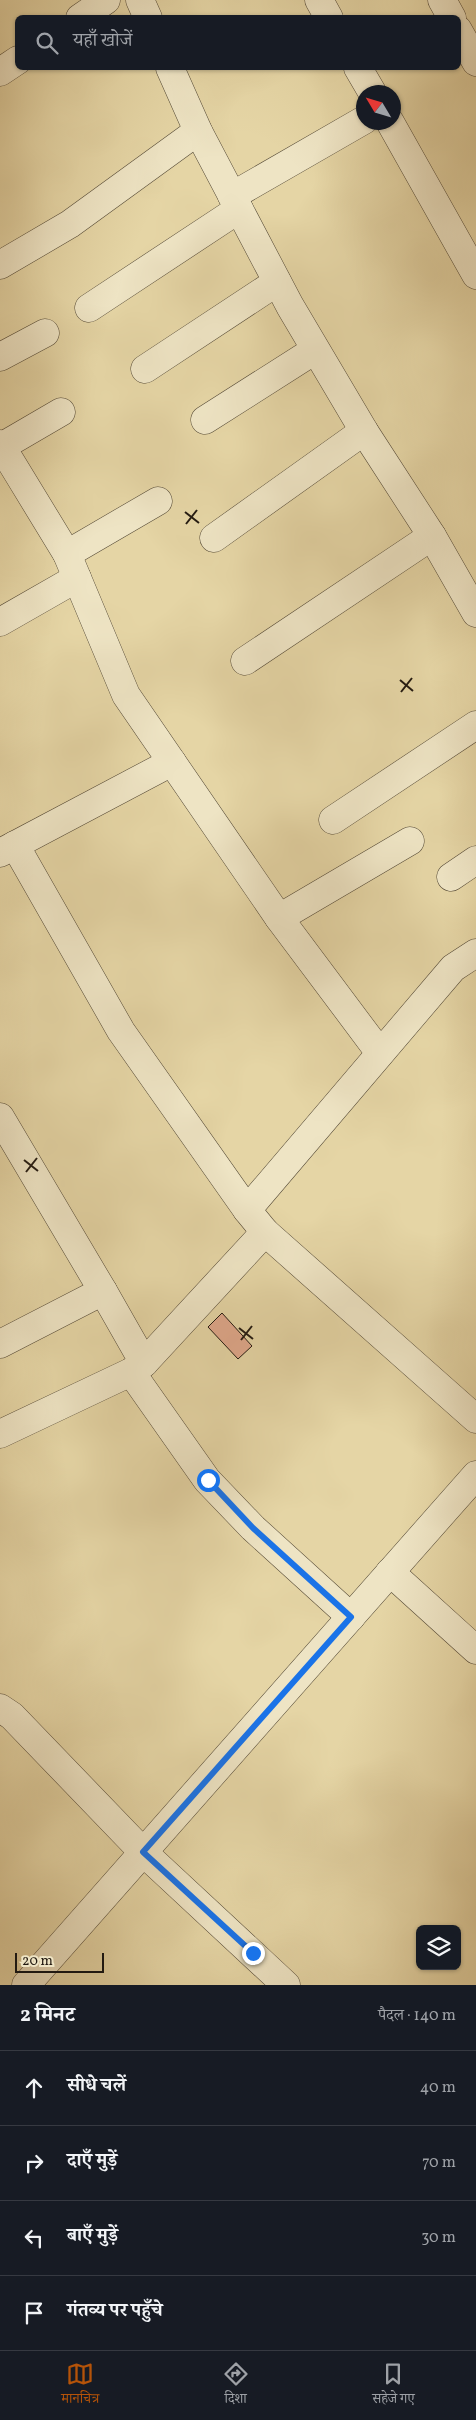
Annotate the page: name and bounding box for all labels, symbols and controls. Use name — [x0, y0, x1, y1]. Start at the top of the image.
search box — [15, 15, 461, 70]
text: यहाँ खोजें — [73, 28, 132, 54]
icon: search — [33, 29, 61, 57]
north arrow — [356, 85, 401, 130]
route start — [197, 1469, 220, 1492]
map controls — [416, 1925, 461, 1970]
button: layers — [416, 1925, 461, 1970]
route end — [242, 1942, 265, 1965]
scale bar — [15, 1950, 104, 1973]
text: 20 m — [22, 1952, 53, 1971]
text: 2 मिनट — [20, 2001, 75, 2030]
text: पैदल · 140 m — [378, 2005, 456, 2027]
text: सीधे चलें — [67, 2073, 126, 2099]
icon: ahead — [20, 2074, 48, 2102]
text: 40 m — [420, 2077, 456, 2099]
text: दाएँ मुड़ें — [67, 2148, 117, 2174]
icon: right — [20, 2149, 48, 2177]
text: 70 m — [422, 2152, 456, 2174]
text: बाएँ मुड़ें — [67, 2223, 118, 2249]
icon: left — [20, 2224, 48, 2252]
text: 30 m — [421, 2227, 456, 2249]
text: गंतव्य पर पहुँचे — [67, 2298, 162, 2324]
icon: arrive — [20, 2299, 48, 2327]
tab: मानचित्र — [61, 2360, 99, 2412]
tab: दिशा — [222, 2360, 250, 2412]
tab: सहेजे गए — [372, 2360, 415, 2412]

